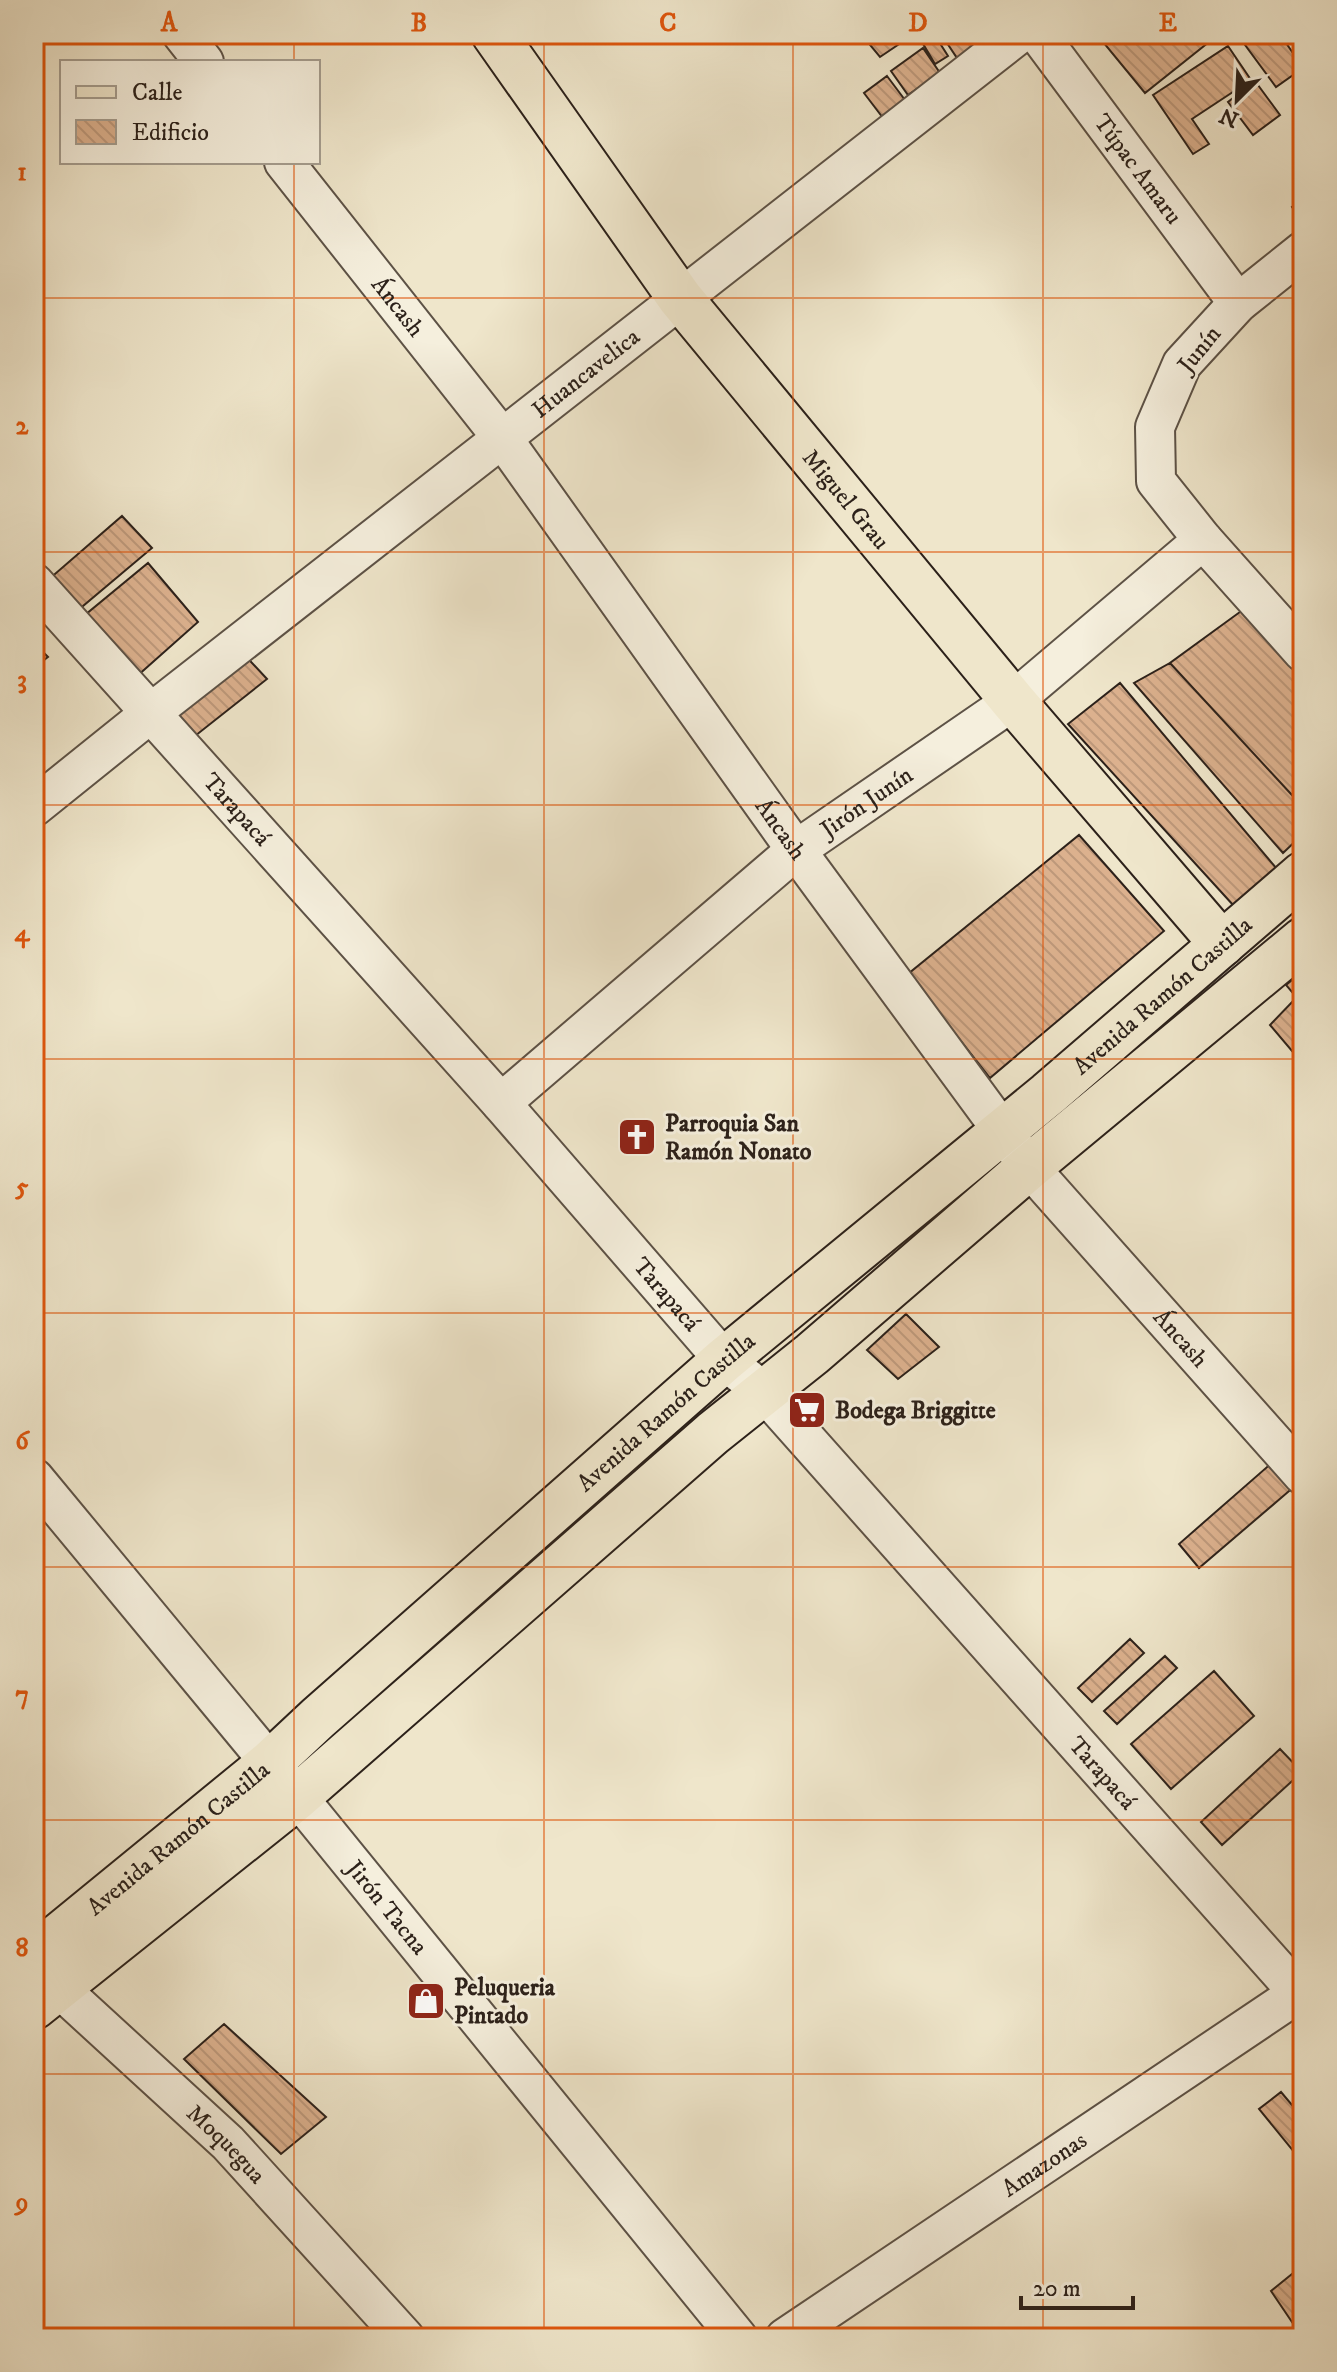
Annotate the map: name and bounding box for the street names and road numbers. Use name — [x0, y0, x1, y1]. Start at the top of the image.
street label: Túpac Amaru — [1087, 108, 1188, 231]
street label: Áncash — [364, 270, 431, 344]
street label: Junín — [1171, 320, 1228, 381]
street label: Huancavelica — [526, 322, 647, 425]
street label: Miguel Grau — [795, 444, 896, 556]
street label: Jirón Junín — [813, 760, 919, 846]
street label: Tarapacá — [196, 767, 278, 853]
street label: Áncash — [748, 792, 813, 867]
street label: Avenida Ramón Castilla — [1067, 910, 1259, 1082]
street label: Tarapacá — [626, 1252, 707, 1339]
street label: Áncash — [1146, 1302, 1215, 1375]
street label: Avenida Ramón Castilla — [571, 1326, 762, 1499]
street label: Tarapacá — [1061, 1731, 1143, 1817]
street label: Avenida Ramón Castilla — [81, 1755, 277, 1923]
street label: Jirón Tacna — [338, 1853, 434, 1962]
street label: Moquegua — [180, 2099, 272, 2191]
street label: Amazonas — [996, 2126, 1093, 2204]

